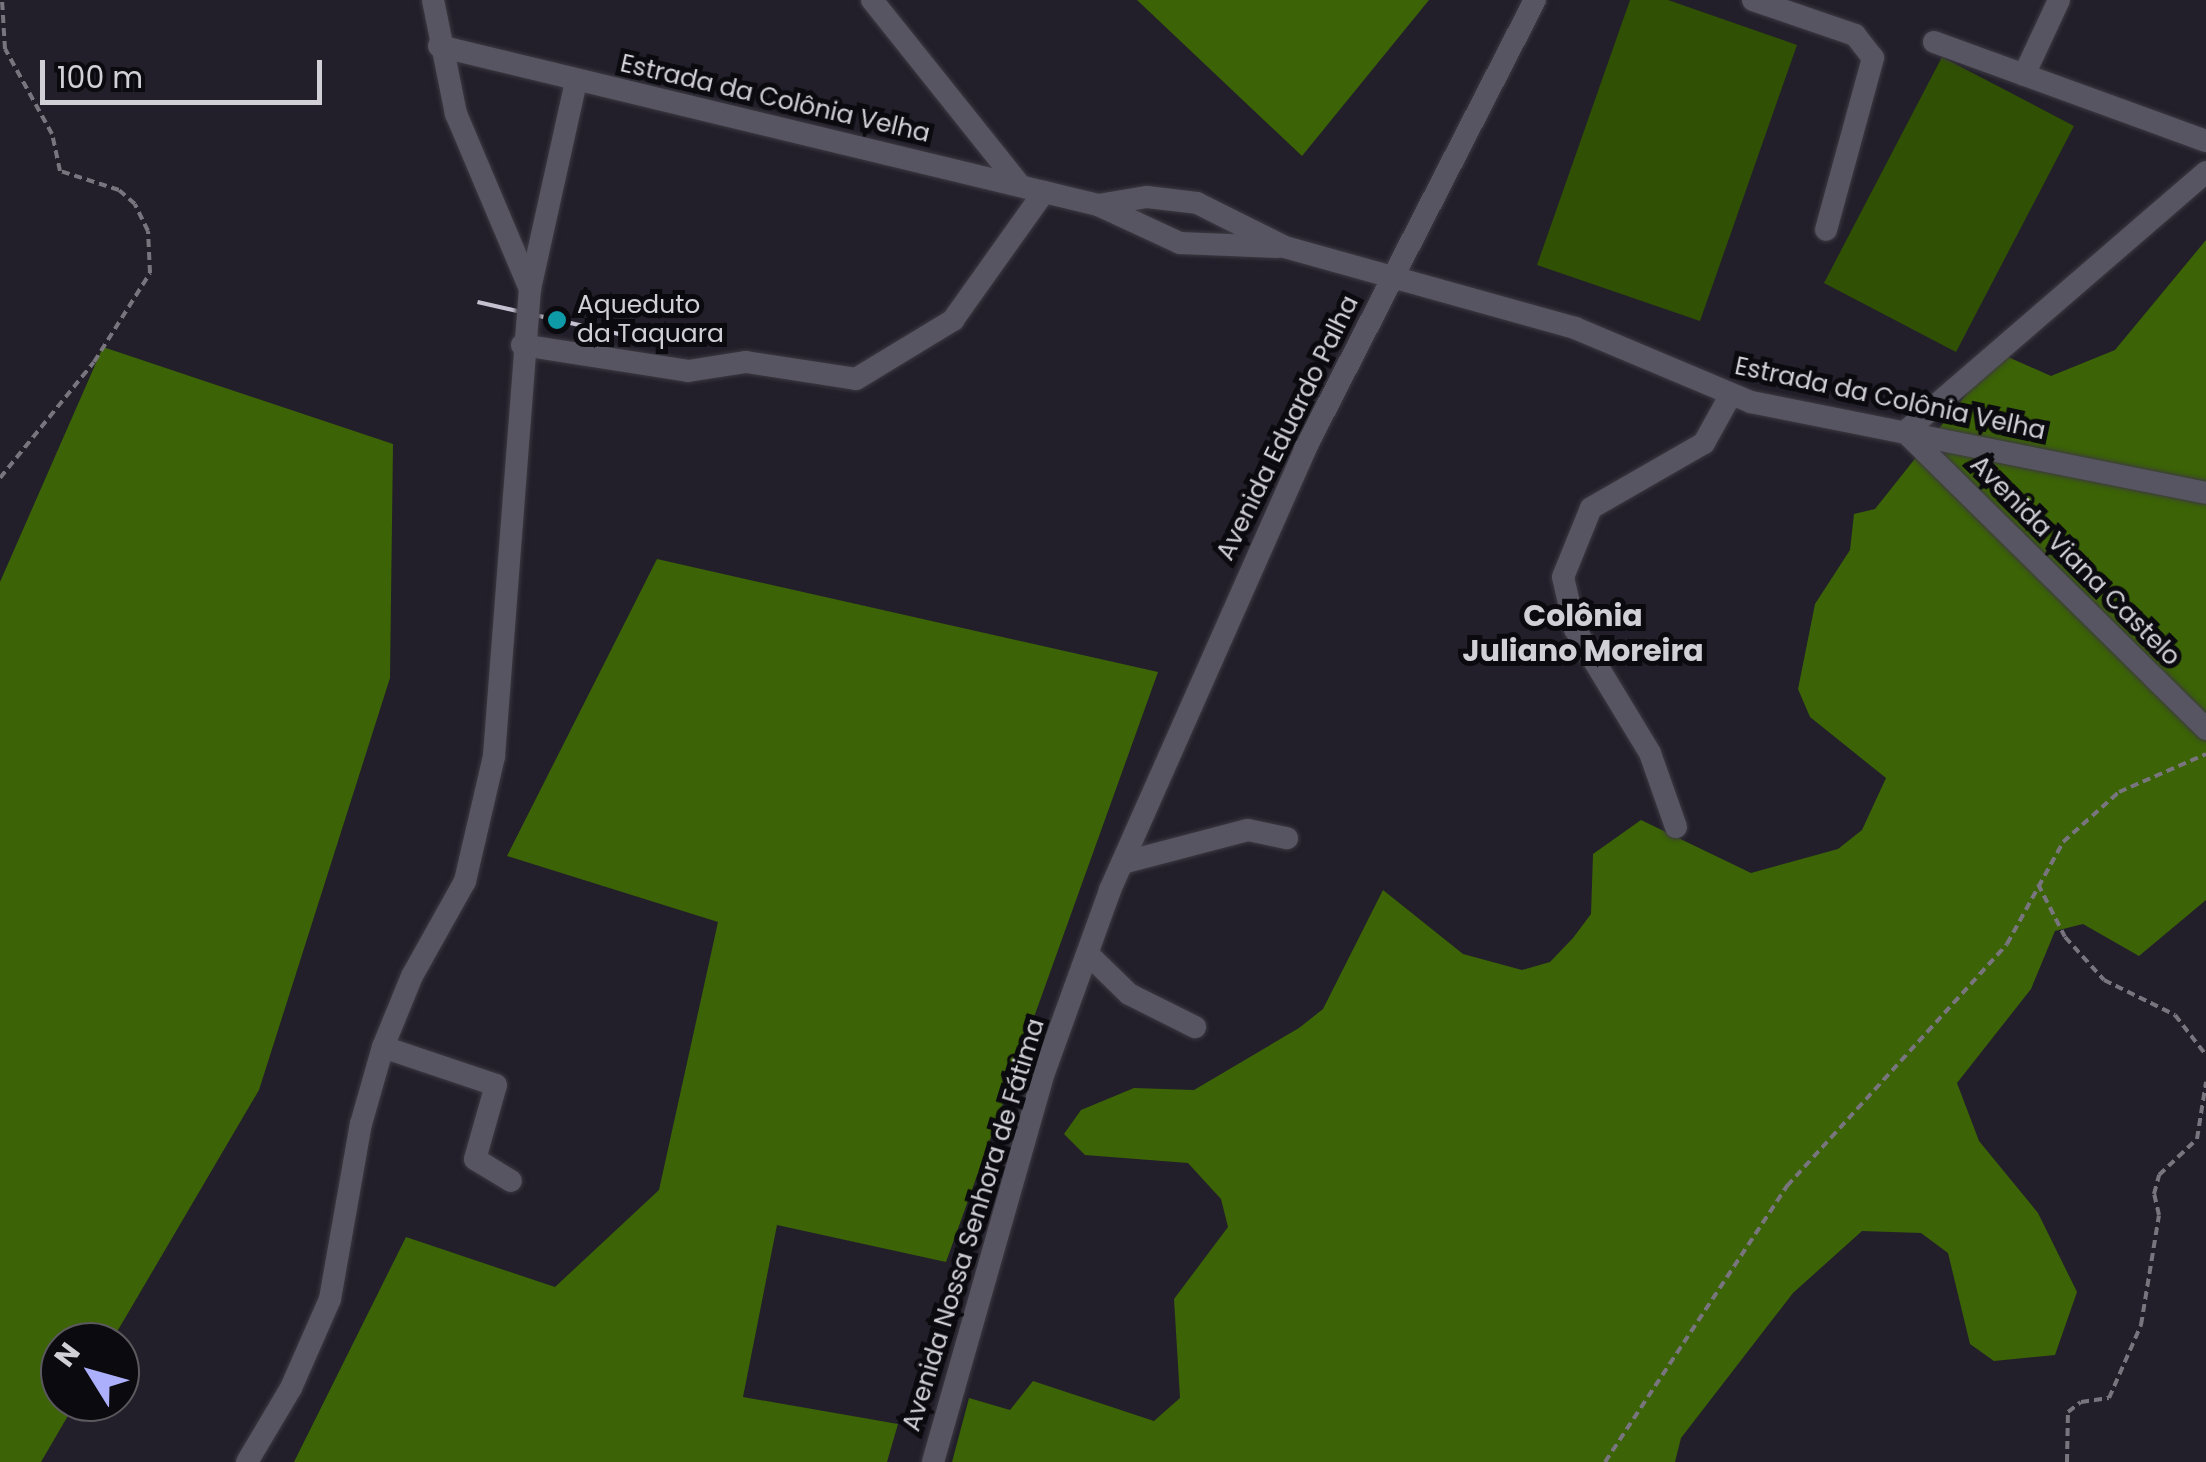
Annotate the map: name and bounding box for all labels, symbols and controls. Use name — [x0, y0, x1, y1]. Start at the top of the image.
scale bar — [45, 40, 328, 102]
street label: Estrada da Colônia Velha — [617, 49, 933, 149]
text: 100 m — [57, 56, 143, 99]
place label: Aqueduto da Taquara — [577, 291, 724, 350]
street label: Avenida Eduardo Palha — [1211, 291, 1365, 565]
marker: Aqueduto da Taquara — [546, 309, 568, 331]
street label: Estrada da Colônia Velha — [1732, 351, 2048, 447]
street label: Avenida Viana Castelo — [1964, 450, 2186, 672]
district label: Colônia Juliano Moreira — [1462, 598, 1704, 668]
street label: Avenida Nossa Senhora de Fátima — [897, 1015, 1051, 1435]
north arrow — [40, 1322, 140, 1422]
text: N — [45, 1335, 89, 1375]

